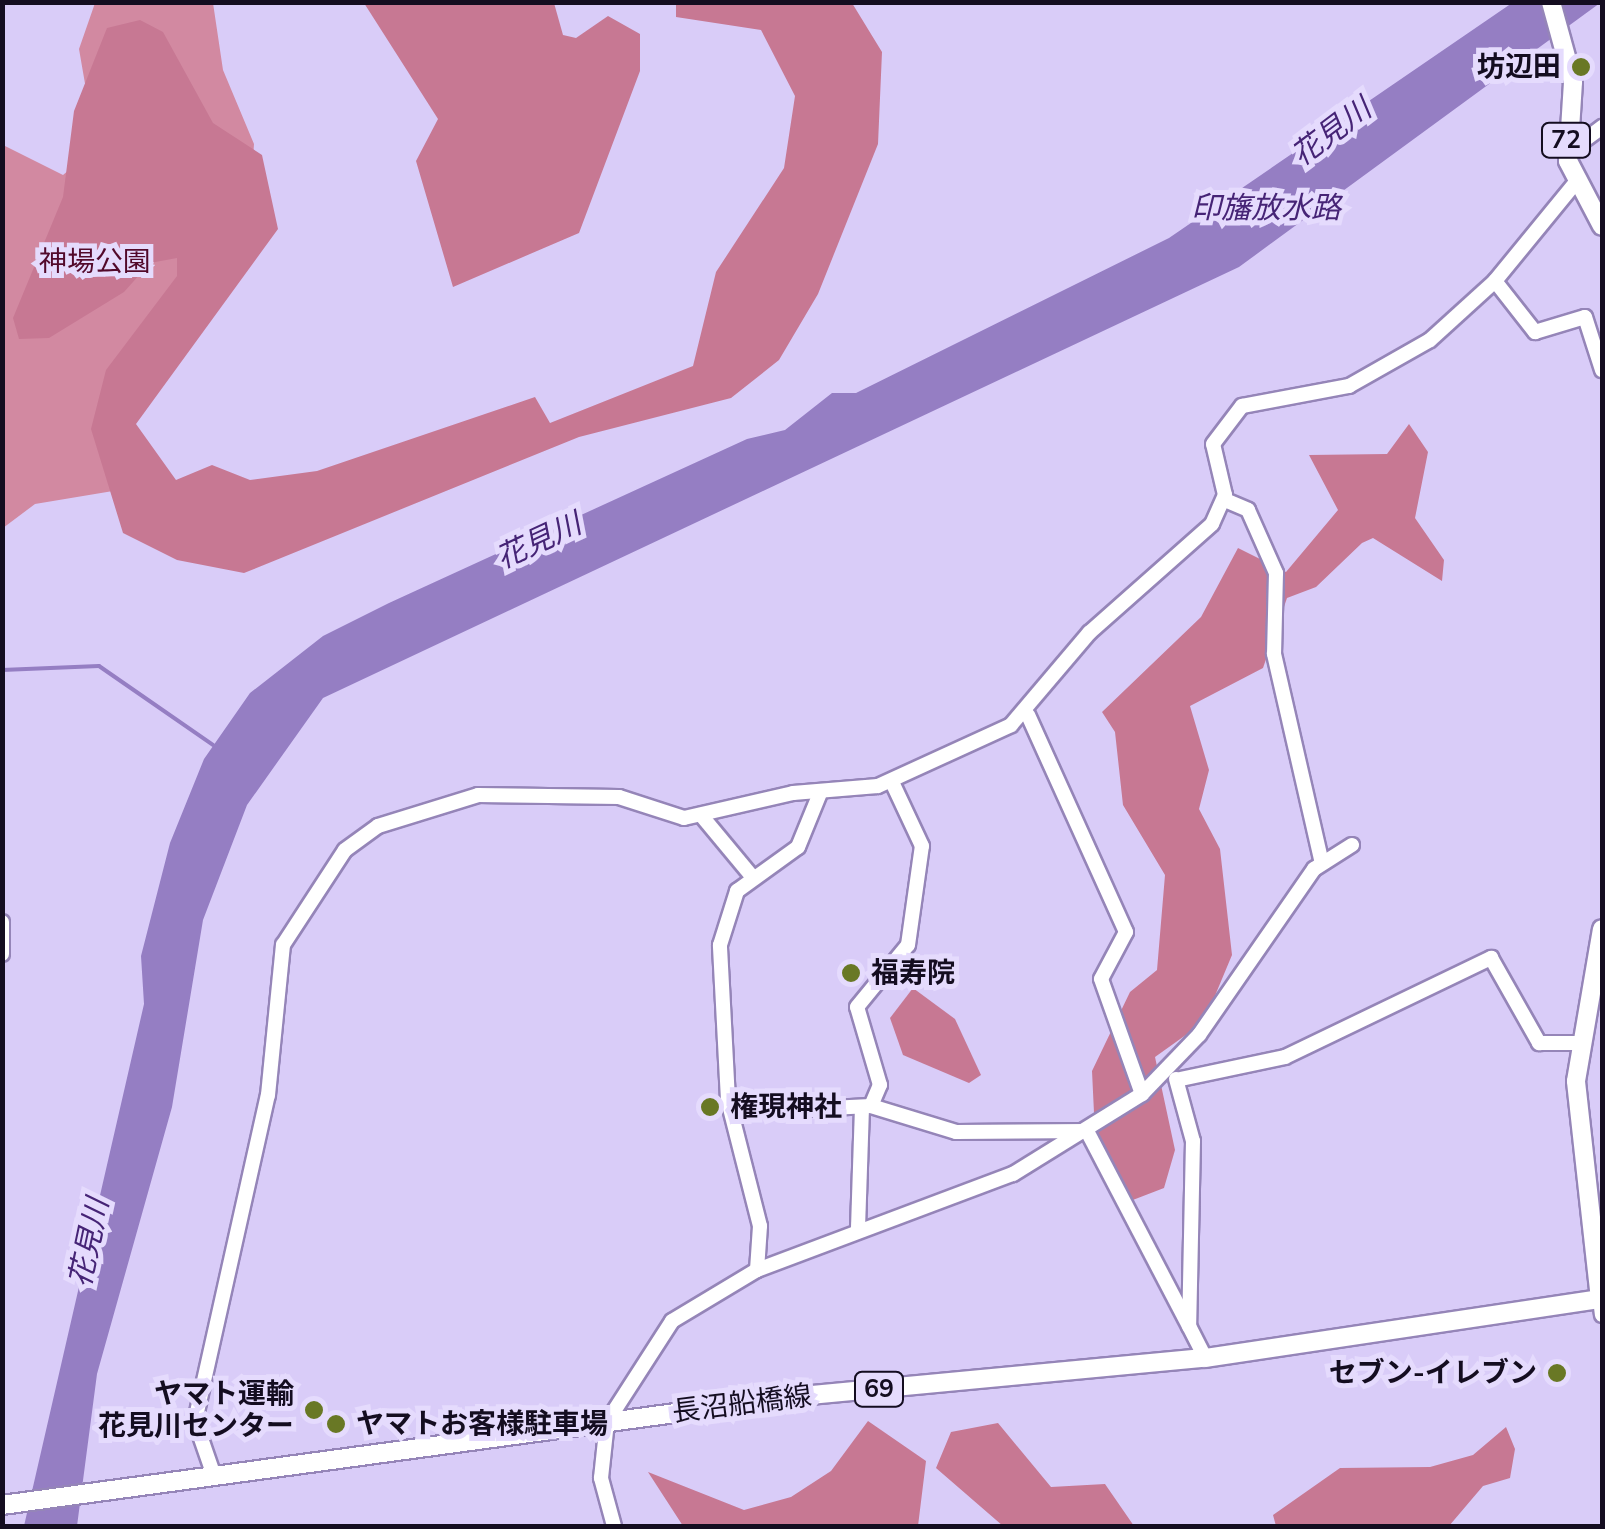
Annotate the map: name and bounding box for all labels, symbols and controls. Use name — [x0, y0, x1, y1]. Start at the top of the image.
place label: 坊辺田 — [1477, 50, 1561, 84]
marker: 坊辺田 — [1570, 56, 1592, 78]
water label: 花見川 — [1285, 92, 1379, 174]
road number: 72 — [1541, 120, 1591, 160]
water label: 印旛放水路 — [1191, 191, 1341, 227]
park label: 神場公園 — [39, 245, 151, 279]
water label: 花見川 — [491, 507, 587, 577]
place label: 福寿院 — [871, 956, 955, 990]
marker: 福寿院 — [840, 962, 862, 984]
place label: 権現神社 — [730, 1090, 842, 1124]
marker: 権現神社 — [699, 1096, 721, 1118]
water label: 花見川 — [63, 1195, 117, 1291]
place label: セブン-イレブン — [1329, 1356, 1537, 1390]
marker: セブン-イレブン — [1546, 1362, 1568, 1384]
road number: 69 — [854, 1369, 904, 1409]
place label: ヤマト運輸 花見川センター — [98, 1377, 294, 1443]
street label: 長沼船橋線 — [670, 1379, 814, 1429]
marker: ヤマト運輸 花見川センター — [303, 1399, 325, 1421]
place label: ヤマトお客様駐車場 — [356, 1407, 608, 1441]
marker: ヤマトお客様駐車場 — [325, 1413, 347, 1435]

